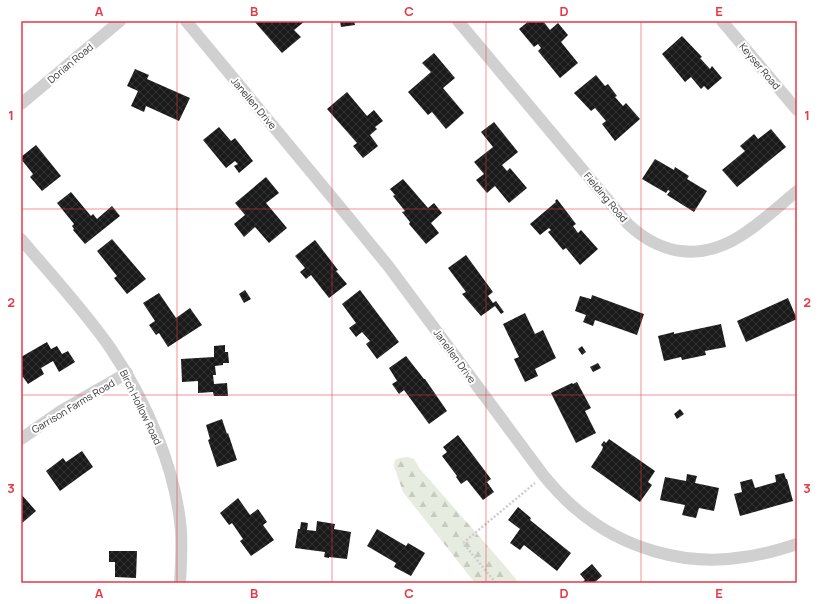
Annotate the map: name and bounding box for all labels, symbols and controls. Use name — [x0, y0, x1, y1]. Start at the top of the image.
text: A — [95, 2, 104, 20]
text: B — [250, 2, 258, 20]
text: C — [404, 2, 414, 20]
text: D — [559, 2, 569, 20]
text: E — [715, 2, 723, 20]
street label: Dorian Road — [44, 40, 96, 86]
street label: Keyser Road — [736, 40, 784, 92]
street label: Janellen Drive — [228, 74, 280, 132]
text: 1 — [8, 106, 14, 124]
text: 1 — [804, 106, 810, 124]
street label: Fielding Road — [581, 169, 631, 225]
text: 2 — [7, 293, 15, 311]
text: 2 — [803, 293, 811, 311]
street label: Janellen Drive — [431, 326, 479, 386]
street label: Birch Hollow Road — [117, 367, 165, 447]
street label: Garrison Farms Road — [29, 376, 117, 436]
text: 3 — [7, 479, 15, 497]
text: 3 — [803, 479, 811, 497]
text: A — [95, 584, 104, 602]
text: B — [250, 584, 258, 602]
text: C — [404, 584, 414, 602]
text: D — [559, 584, 569, 602]
text: E — [715, 584, 723, 602]

